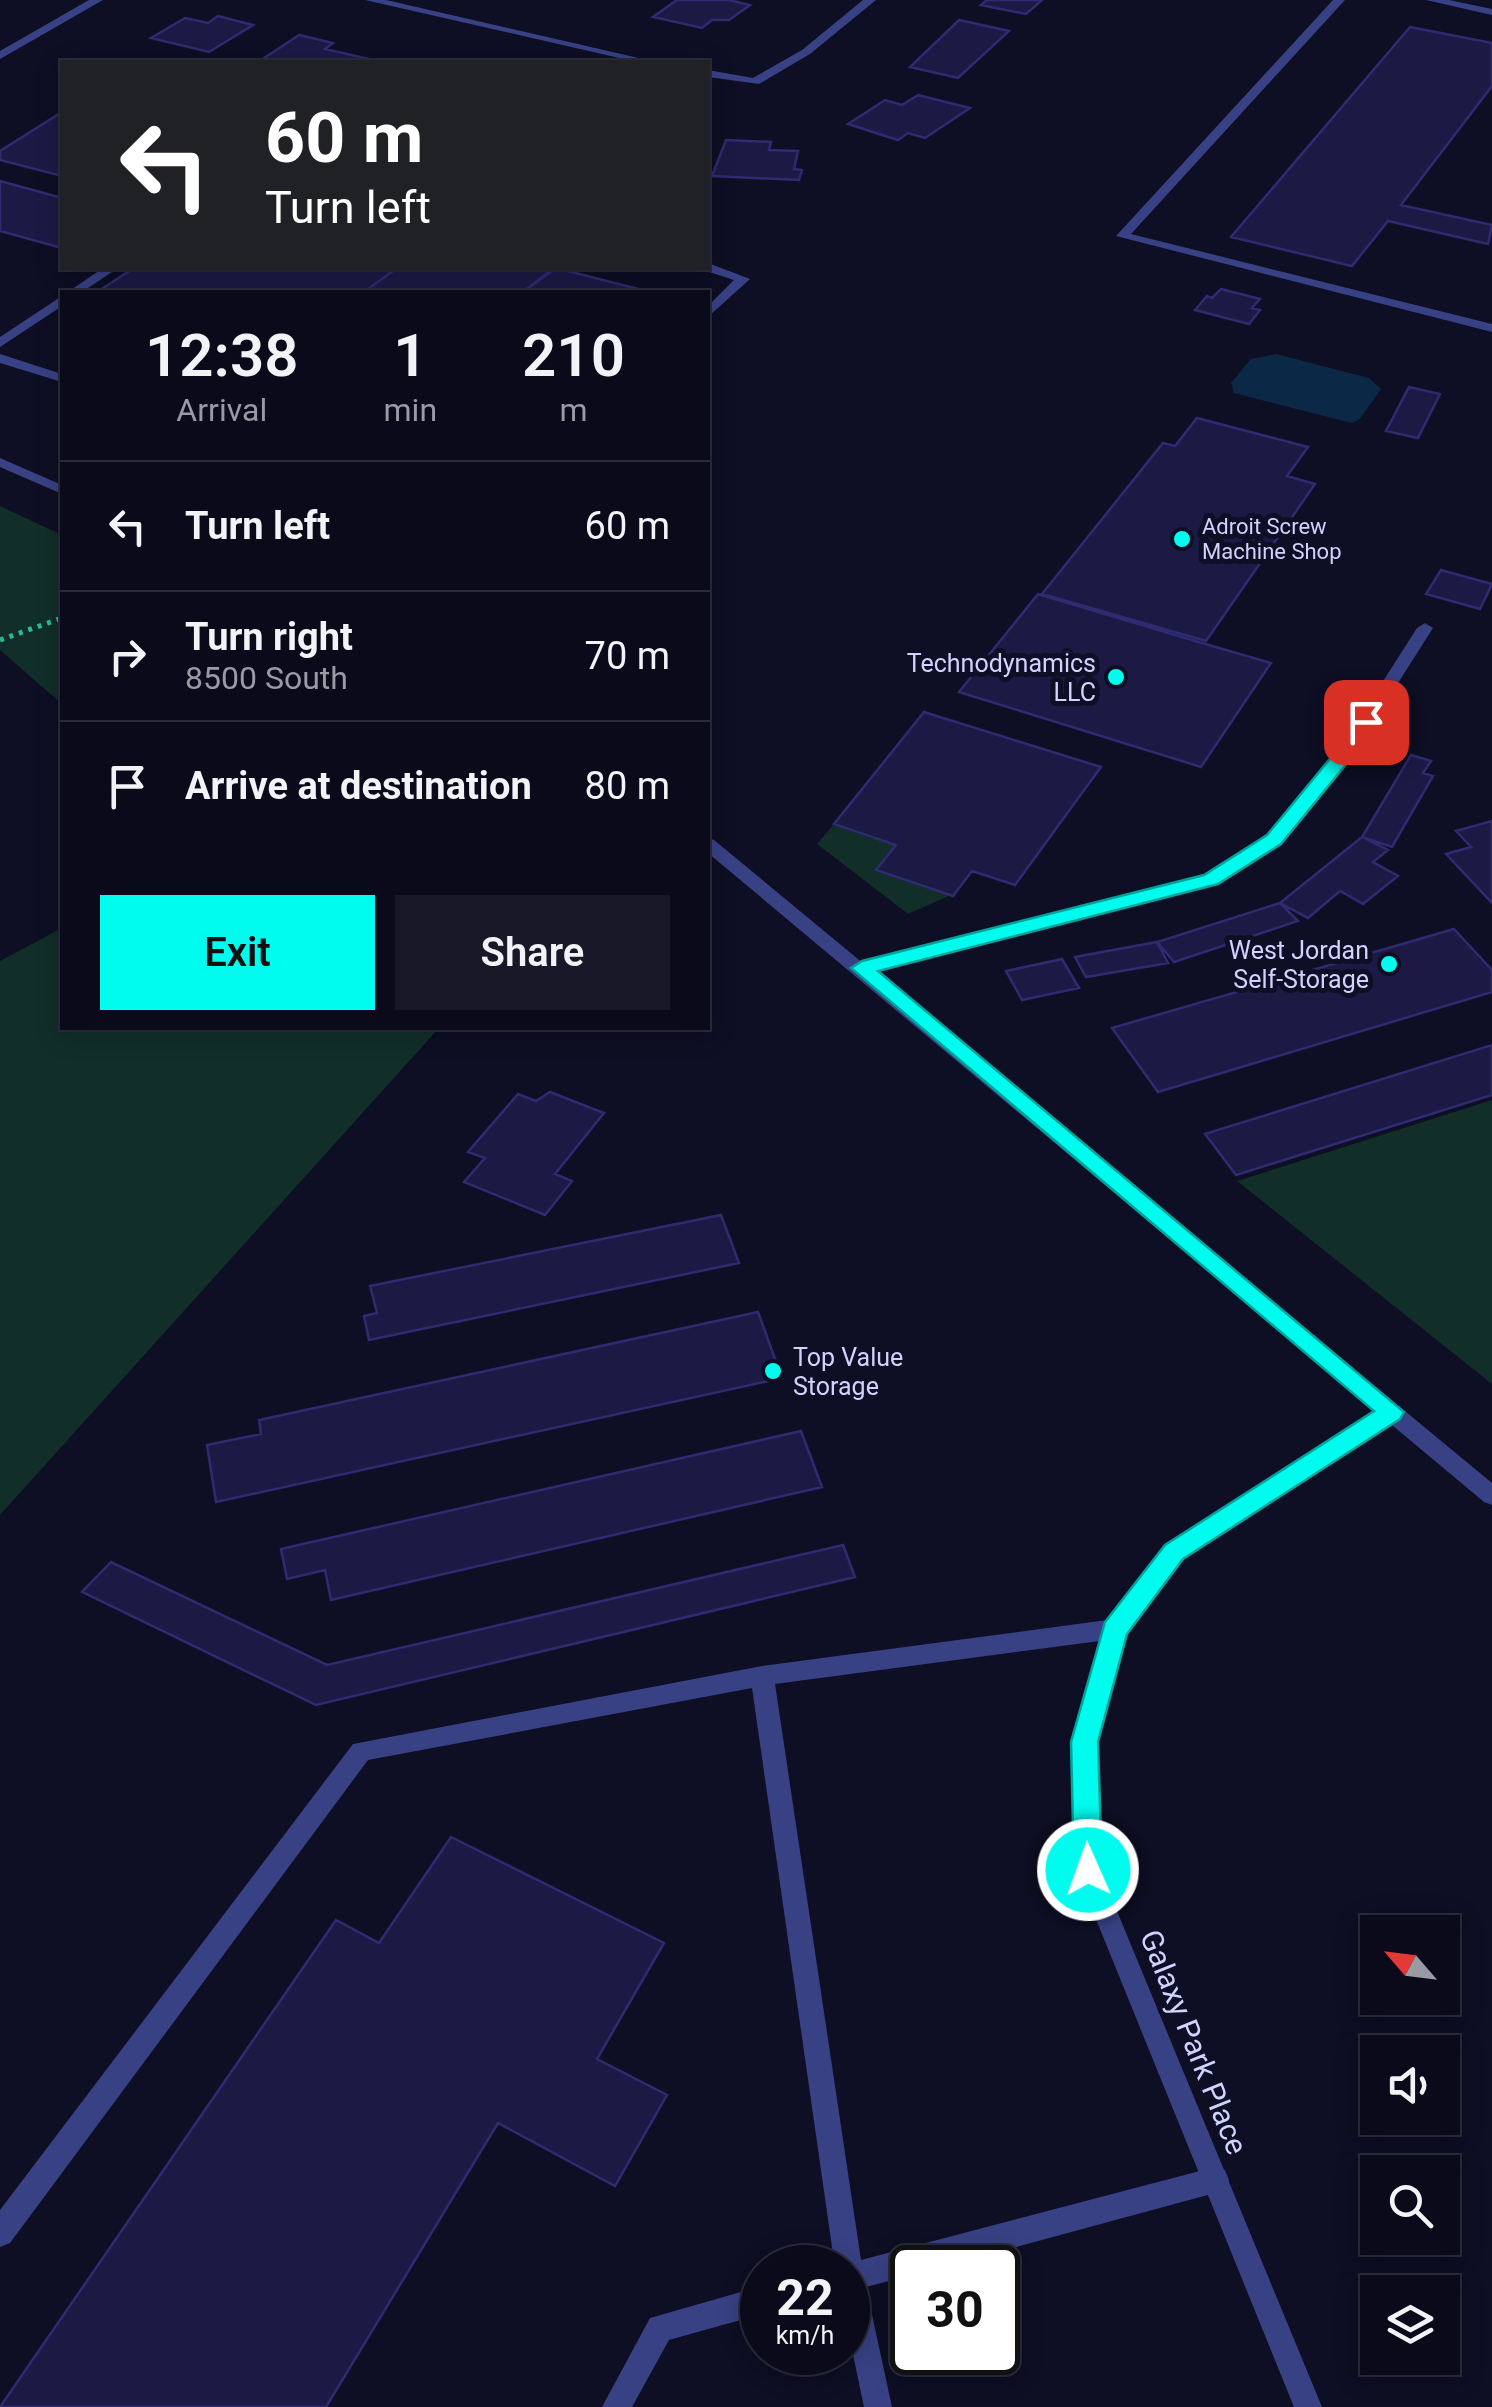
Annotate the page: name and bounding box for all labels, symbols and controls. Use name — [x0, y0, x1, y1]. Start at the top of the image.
text: 60 m — [265, 97, 423, 179]
icon: left — [100, 100, 230, 230]
text: Turn left — [265, 181, 431, 234]
text: 12:38 — [145, 320, 299, 391]
text: 1 — [393, 320, 427, 391]
text: 210 — [522, 320, 625, 391]
text: Arrival — [176, 391, 267, 429]
text: min — [384, 391, 437, 429]
text: m — [559, 391, 588, 429]
icon: left — [100, 499, 155, 554]
text: Turn left — [185, 504, 330, 548]
text: 60 m — [585, 504, 670, 548]
place label: Adroit Screw Machine Shop — [1202, 514, 1342, 564]
marker: Adroit Screw Machine Shop — [1171, 528, 1193, 550]
text: Turn right — [185, 615, 353, 659]
icon: right — [100, 629, 155, 684]
text: 70 m — [585, 634, 670, 678]
place label: Technodynamics LLC — [907, 649, 1096, 707]
text: 8500 South — [185, 659, 348, 697]
marker: Technodynamics LLC — [1105, 666, 1127, 688]
pin — [1324, 680, 1409, 765]
icon: arrive — [1339, 695, 1394, 750]
icon: arrive — [100, 759, 155, 814]
text: Arrive at destination — [185, 764, 532, 808]
text: 80 m — [585, 764, 670, 808]
button: Exit — [100, 895, 375, 1010]
button: Share — [395, 895, 670, 1010]
place label: West Jordan Self-Storage — [1229, 936, 1369, 994]
marker: West Jordan Self-Storage — [1378, 953, 1400, 975]
place label: Top Value Storage — [793, 1343, 903, 1401]
marker: Top Value Storage — [762, 1360, 784, 1382]
position arrow — [1036, 1818, 1140, 1922]
north arrow — [1360, 1915, 1460, 2015]
map controls — [1360, 1915, 1460, 2375]
street label: Galaxy Park Place — [1133, 1925, 1255, 2159]
button: sound — [1360, 2035, 1460, 2135]
button: search — [1360, 2155, 1460, 2255]
speed limit sign: 30 — [890, 2245, 1020, 2375]
text: 22 — [776, 2269, 834, 2327]
button: layers — [1360, 2275, 1460, 2375]
text: km/h — [776, 2321, 834, 2350]

